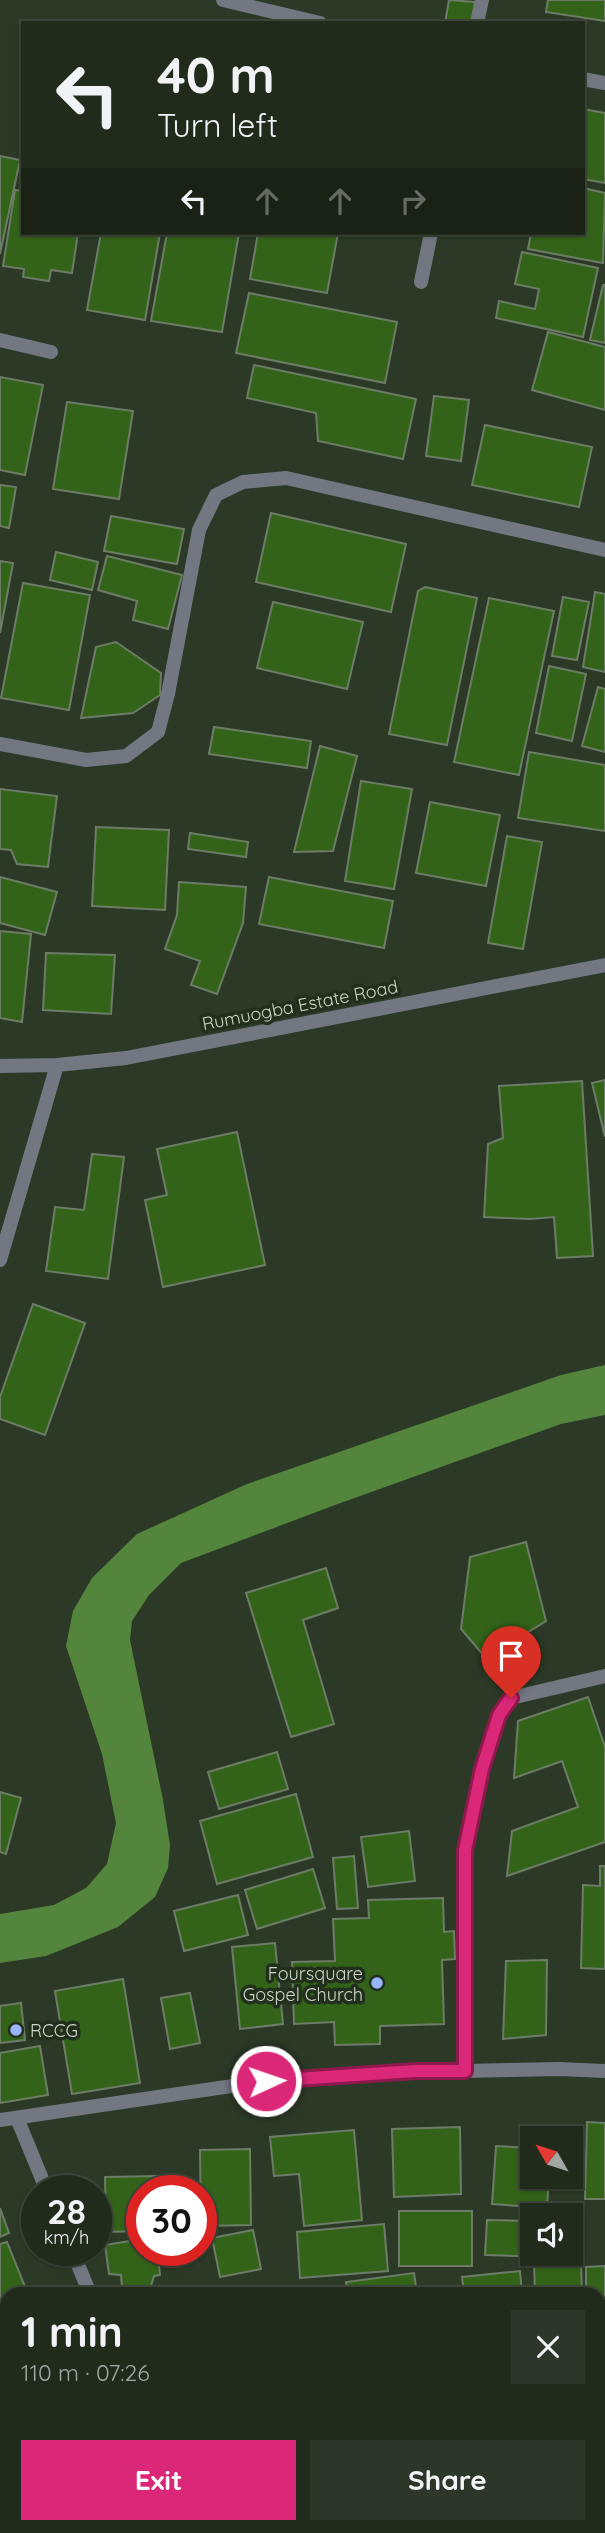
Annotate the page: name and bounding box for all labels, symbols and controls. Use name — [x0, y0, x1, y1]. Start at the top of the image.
text: 40 m — [157, 44, 275, 105]
icon: left — [42, 49, 133, 140]
text: Turn left — [157, 105, 278, 145]
icon: left — [175, 182, 213, 220]
icon: ahead — [248, 182, 286, 220]
icon: ahead — [321, 182, 359, 220]
icon: right — [394, 182, 432, 220]
street label: Rumuogba Estate Road — [200, 975, 400, 1035]
pin — [481, 1626, 541, 1698]
icon: arrive — [492, 1637, 530, 1675]
place label: Foursquare Gospel Church — [243, 1962, 363, 2006]
marker: Foursquare Gospel Church — [369, 1975, 385, 1991]
place label: RCCG — [30, 2019, 78, 2042]
marker: RCCG — [8, 2022, 24, 2038]
position arrow — [229, 2044, 303, 2118]
north arrow — [520, 2126, 583, 2189]
map controls — [520, 2126, 583, 2266]
speed limit sign: 30 — [126, 2175, 217, 2266]
text: 28 — [47, 2189, 86, 2233]
button: sound — [520, 2203, 583, 2266]
text: km/h — [44, 2226, 89, 2249]
text: 1 min — [21, 2305, 123, 2358]
button: close — [511, 2310, 585, 2384]
text: 110 m · 07:26 — [21, 2358, 150, 2387]
button: Exit — [21, 2440, 296, 2520]
button: Share — [310, 2440, 585, 2520]

